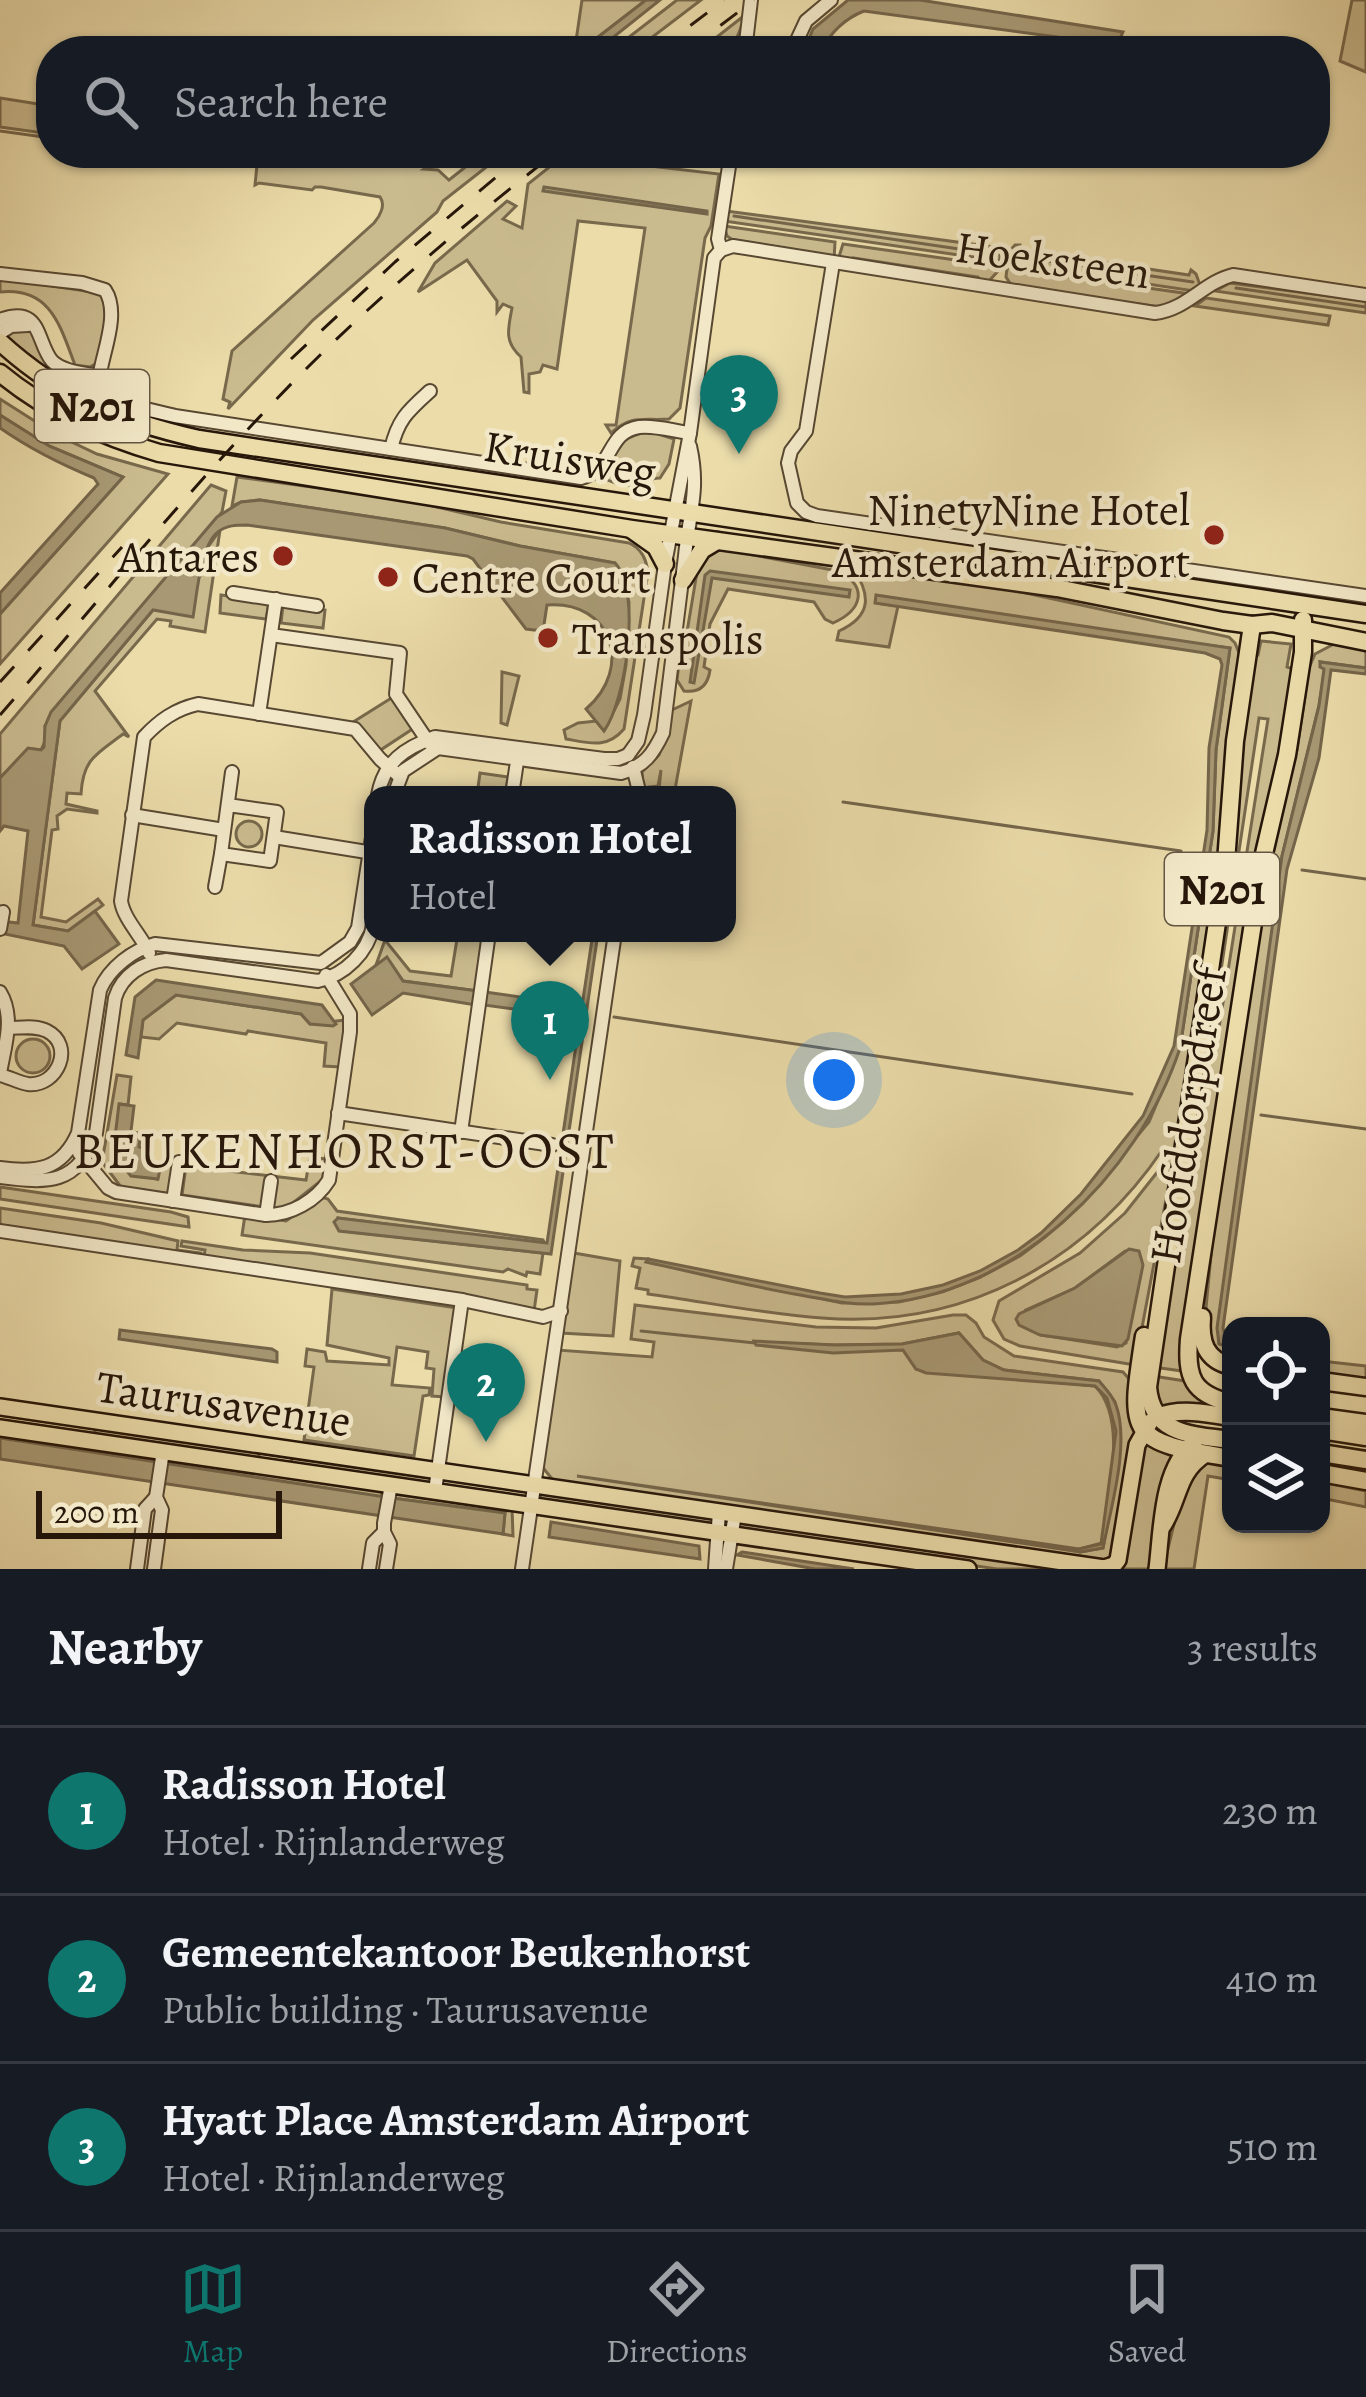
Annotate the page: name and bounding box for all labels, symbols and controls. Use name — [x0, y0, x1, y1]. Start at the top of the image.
search box — [36, 36, 1330, 168]
icon: search — [78, 69, 144, 135]
text: Search here — [174, 71, 388, 133]
street label: Hoeksteen — [952, 216, 1154, 304]
pin: 3 — [700, 355, 778, 454]
road number: N201 — [35, 370, 149, 442]
street label: Kruisweg — [479, 415, 661, 503]
place label: NinetyNine Hotel Amsterdam Airport — [831, 479, 1190, 593]
marker: NinetyNine Hotel Amsterdam Airport — [1201, 522, 1227, 548]
place label: Antares — [117, 526, 259, 588]
marker: Antares — [270, 543, 296, 569]
place label: Centre Court — [412, 547, 651, 609]
marker: Centre Court — [375, 564, 401, 590]
place label: Transpolis — [572, 608, 764, 670]
marker: Transpolis — [535, 625, 561, 651]
popup — [364, 786, 736, 942]
text: Radisson Hotel — [408, 807, 692, 869]
road number: N201 — [1165, 853, 1279, 925]
text: Hotel — [408, 869, 496, 922]
street label: Hoofddorpdreef — [1134, 956, 1243, 1268]
pin: 1 — [511, 981, 589, 1080]
your location — [804, 1050, 864, 1110]
district label: BEUKENHORST-OOST — [73, 1116, 617, 1186]
map controls — [1222, 1317, 1330, 1533]
button: locate — [1222, 1317, 1330, 1425]
pin: 2 — [447, 1343, 525, 1442]
street label: Taurusavenue — [93, 1355, 355, 1453]
button: layers — [1222, 1425, 1330, 1533]
scale bar — [36, 1485, 282, 1538]
text: 200 m — [54, 1489, 139, 1534]
text: Nearby — [48, 1612, 202, 1682]
text: 3 results — [1187, 1621, 1318, 1674]
text: Radisson Hotel — [162, 1753, 446, 1815]
text: 1 — [80, 1784, 94, 1837]
text: 230 m — [1222, 1784, 1318, 1837]
text: Hotel · Rijnlanderweg — [162, 1815, 505, 1868]
text: Gemeentekantoor Beukenhorst — [162, 1921, 750, 1983]
text: 2 — [78, 1952, 96, 2005]
text: 410 m — [1226, 1952, 1318, 2005]
text: Public building · Taurusavenue — [162, 1983, 649, 2036]
text: Hyatt Place Amsterdam Airport — [162, 2089, 749, 2151]
text: 3 — [79, 2120, 95, 2173]
text: 510 m — [1227, 2120, 1318, 2173]
text: Hotel · Rijnlanderweg — [162, 2151, 505, 2204]
tab: Map — [180, 2256, 246, 2373]
tab: Directions — [606, 2256, 748, 2373]
tab: Saved — [1108, 2256, 1186, 2373]

